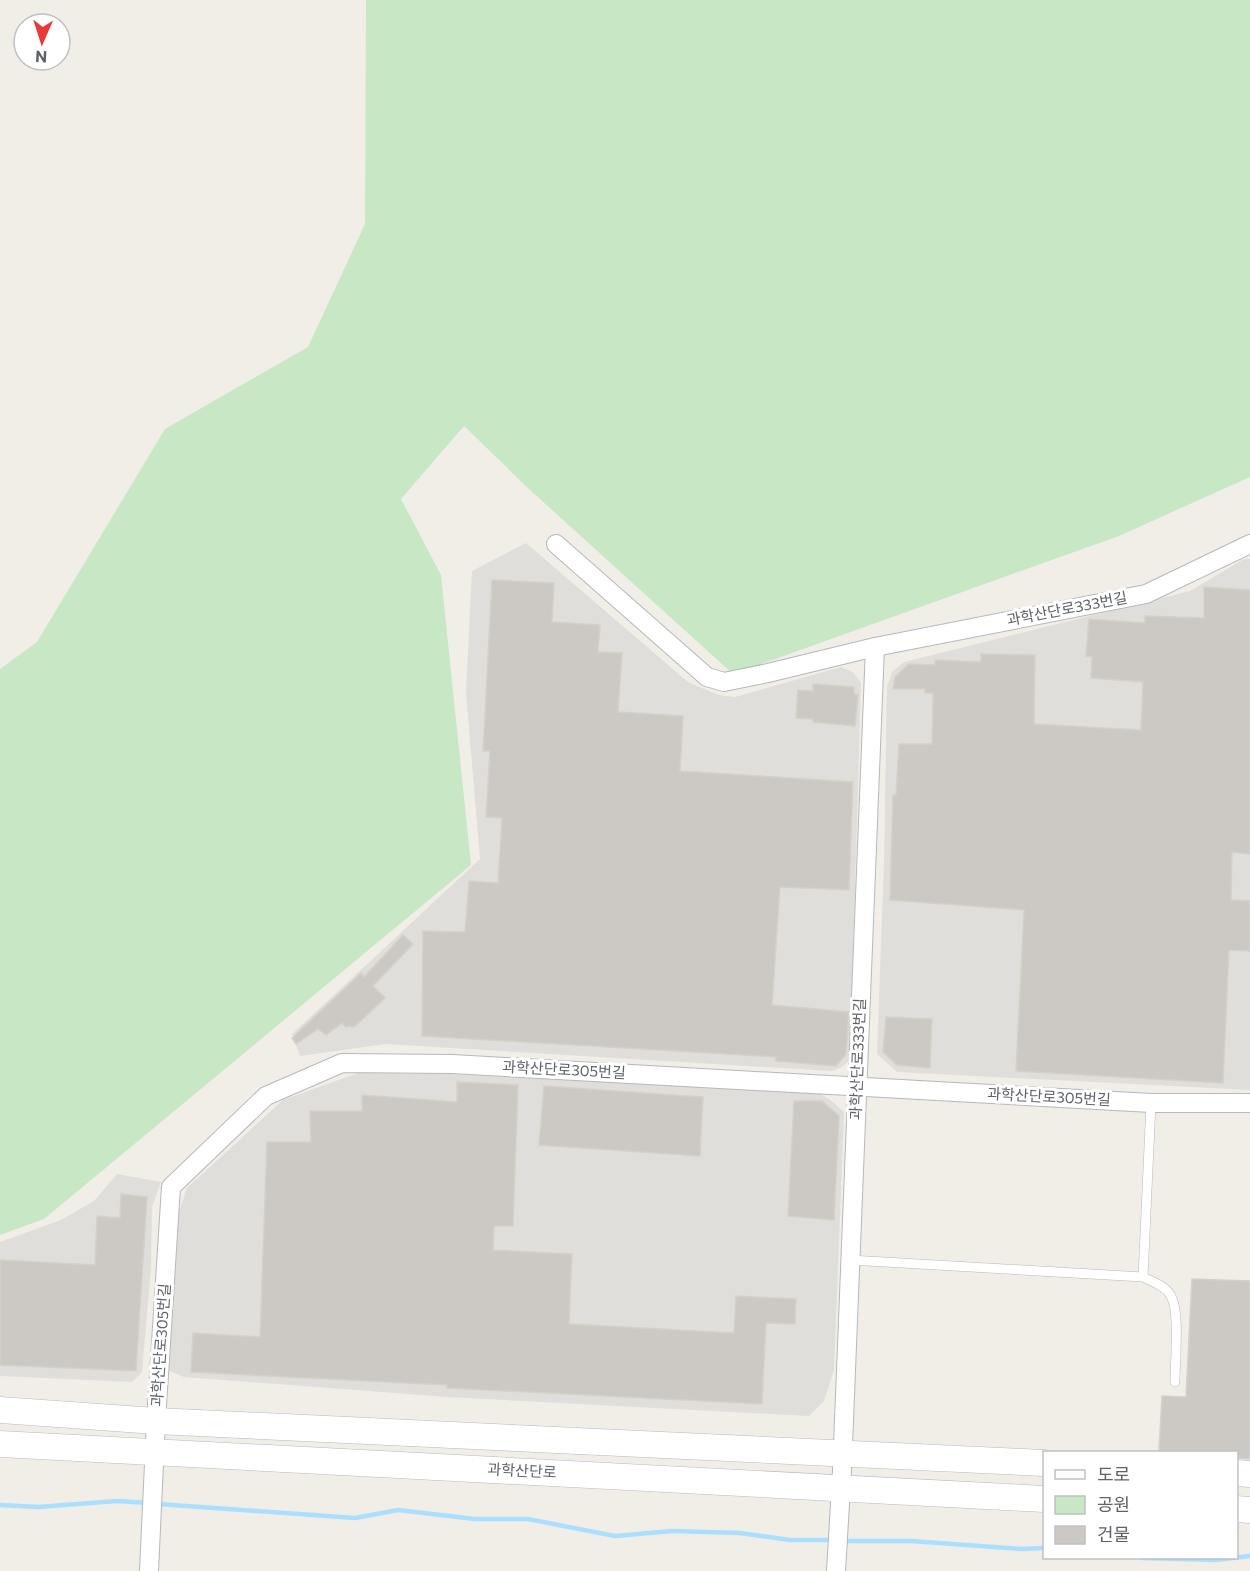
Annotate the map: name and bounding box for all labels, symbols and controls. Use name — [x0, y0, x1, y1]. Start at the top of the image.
north arrow — [12, 12, 72, 72]
text: N — [35, 48, 48, 67]
street label: 과학산단로333번길 — [1005, 588, 1129, 629]
street label: 과학산단로333번길 — [846, 998, 868, 1120]
street label: 과학산단로305번길 — [502, 1057, 626, 1081]
street label: 과학산단로305번길 — [987, 1084, 1111, 1108]
street label: 과학산단로305번길 — [147, 1283, 173, 1407]
legend — [1043, 1451, 1238, 1559]
street label: 과학산단로 — [487, 1459, 557, 1481]
text: 도로 — [1097, 1463, 1130, 1485]
text: 공원 — [1097, 1493, 1130, 1515]
text: 건물 — [1097, 1523, 1130, 1545]

